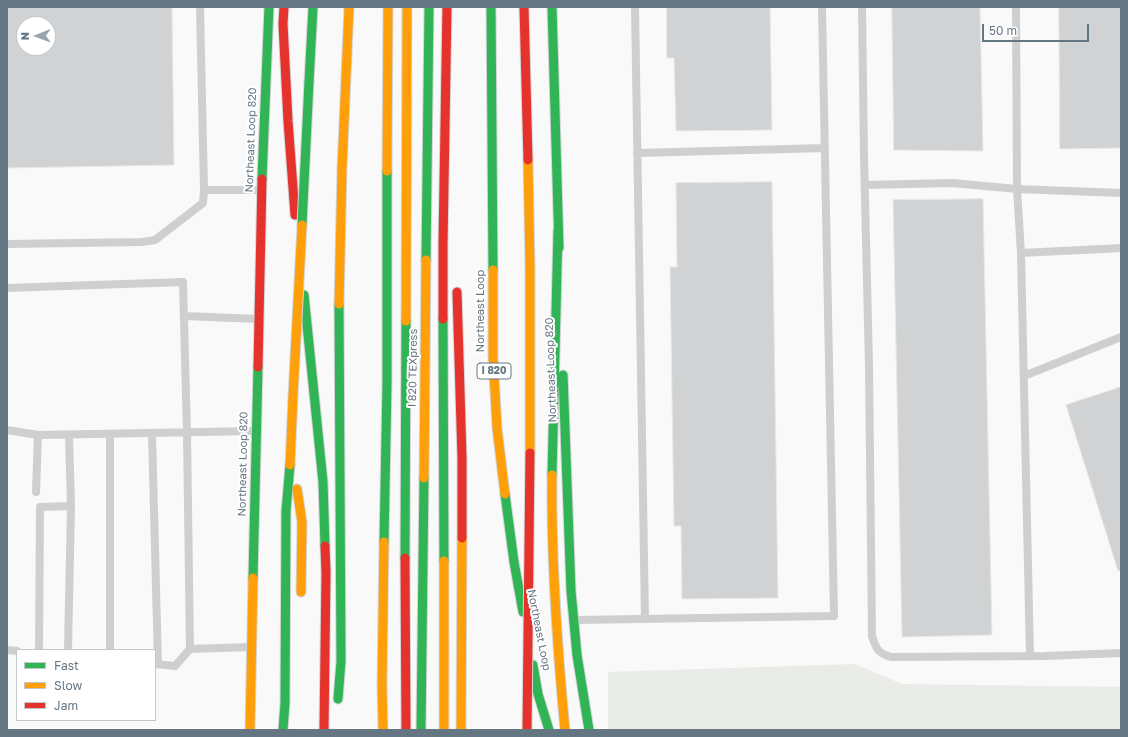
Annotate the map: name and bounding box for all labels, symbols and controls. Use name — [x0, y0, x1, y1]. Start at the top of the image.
north arrow — [16, 16, 56, 56]
scale bar — [984, 16, 1091, 42]
text: 50 m — [989, 23, 1017, 38]
text: N — [18, 32, 31, 41]
street label: Northeast Loop 820 — [243, 87, 259, 193]
street label: Northeast Loop — [474, 270, 488, 352]
street label: Northeast Loop 820 — [543, 317, 559, 423]
street label: I 820 TEXpress — [406, 329, 420, 407]
road number: I 820 — [477, 363, 511, 379]
street label: Northeast Loop 820 — [235, 411, 251, 517]
street label: Northeast Loop — [525, 588, 553, 672]
legend — [16, 649, 156, 721]
text: Fast — [54, 658, 79, 673]
text: Slow — [54, 678, 82, 693]
text: Jam — [54, 698, 78, 713]

